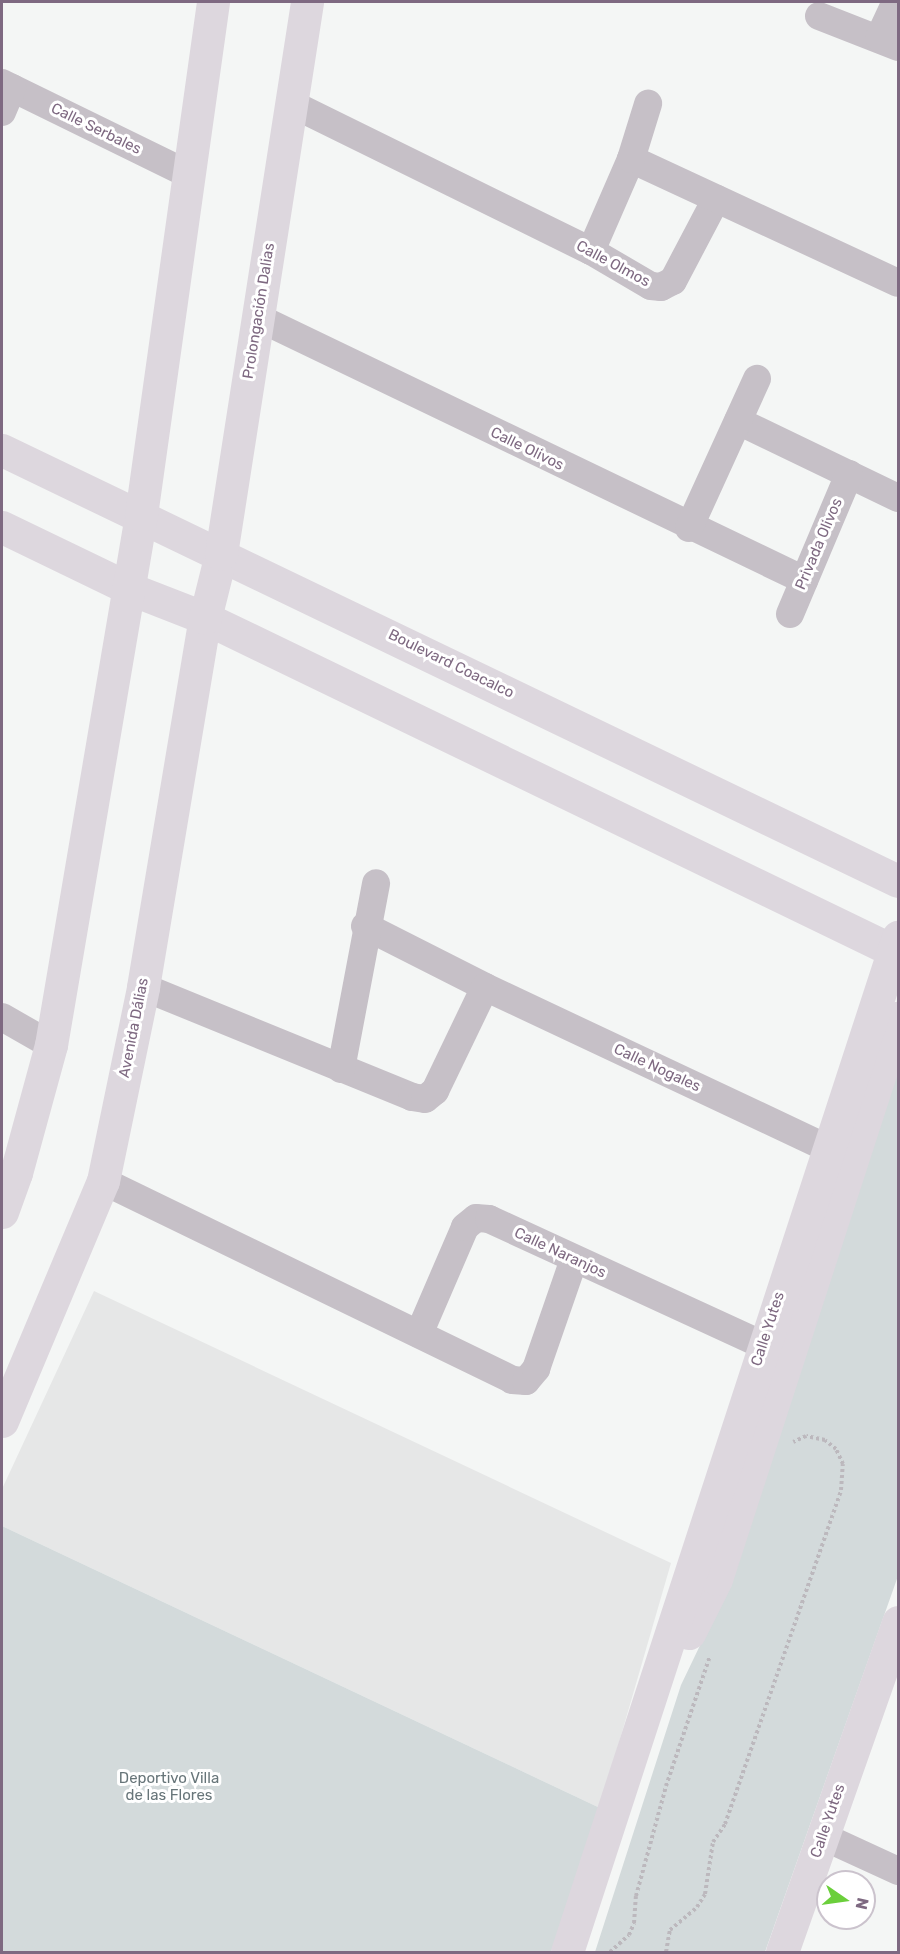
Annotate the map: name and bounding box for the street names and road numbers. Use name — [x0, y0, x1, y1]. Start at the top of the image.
street label: Calle Serbales — [48, 99, 144, 159]
street label: Calle Olmos — [573, 237, 653, 291]
street label: Prolongación Dalias — [239, 242, 279, 380]
street label: Calle Olivos — [487, 424, 567, 474]
street label: Privada Olivos — [792, 495, 846, 593]
street label: Boulevard Coacalco — [385, 626, 517, 702]
street label: Avenida Dálias — [115, 976, 153, 1080]
street label: Calle Nogales — [611, 1040, 703, 1096]
street label: Calle Naranjos — [511, 1224, 609, 1282]
street label: Calle Yutes — [747, 1289, 789, 1369]
street label: Calle Yutes — [807, 1782, 849, 1860]

